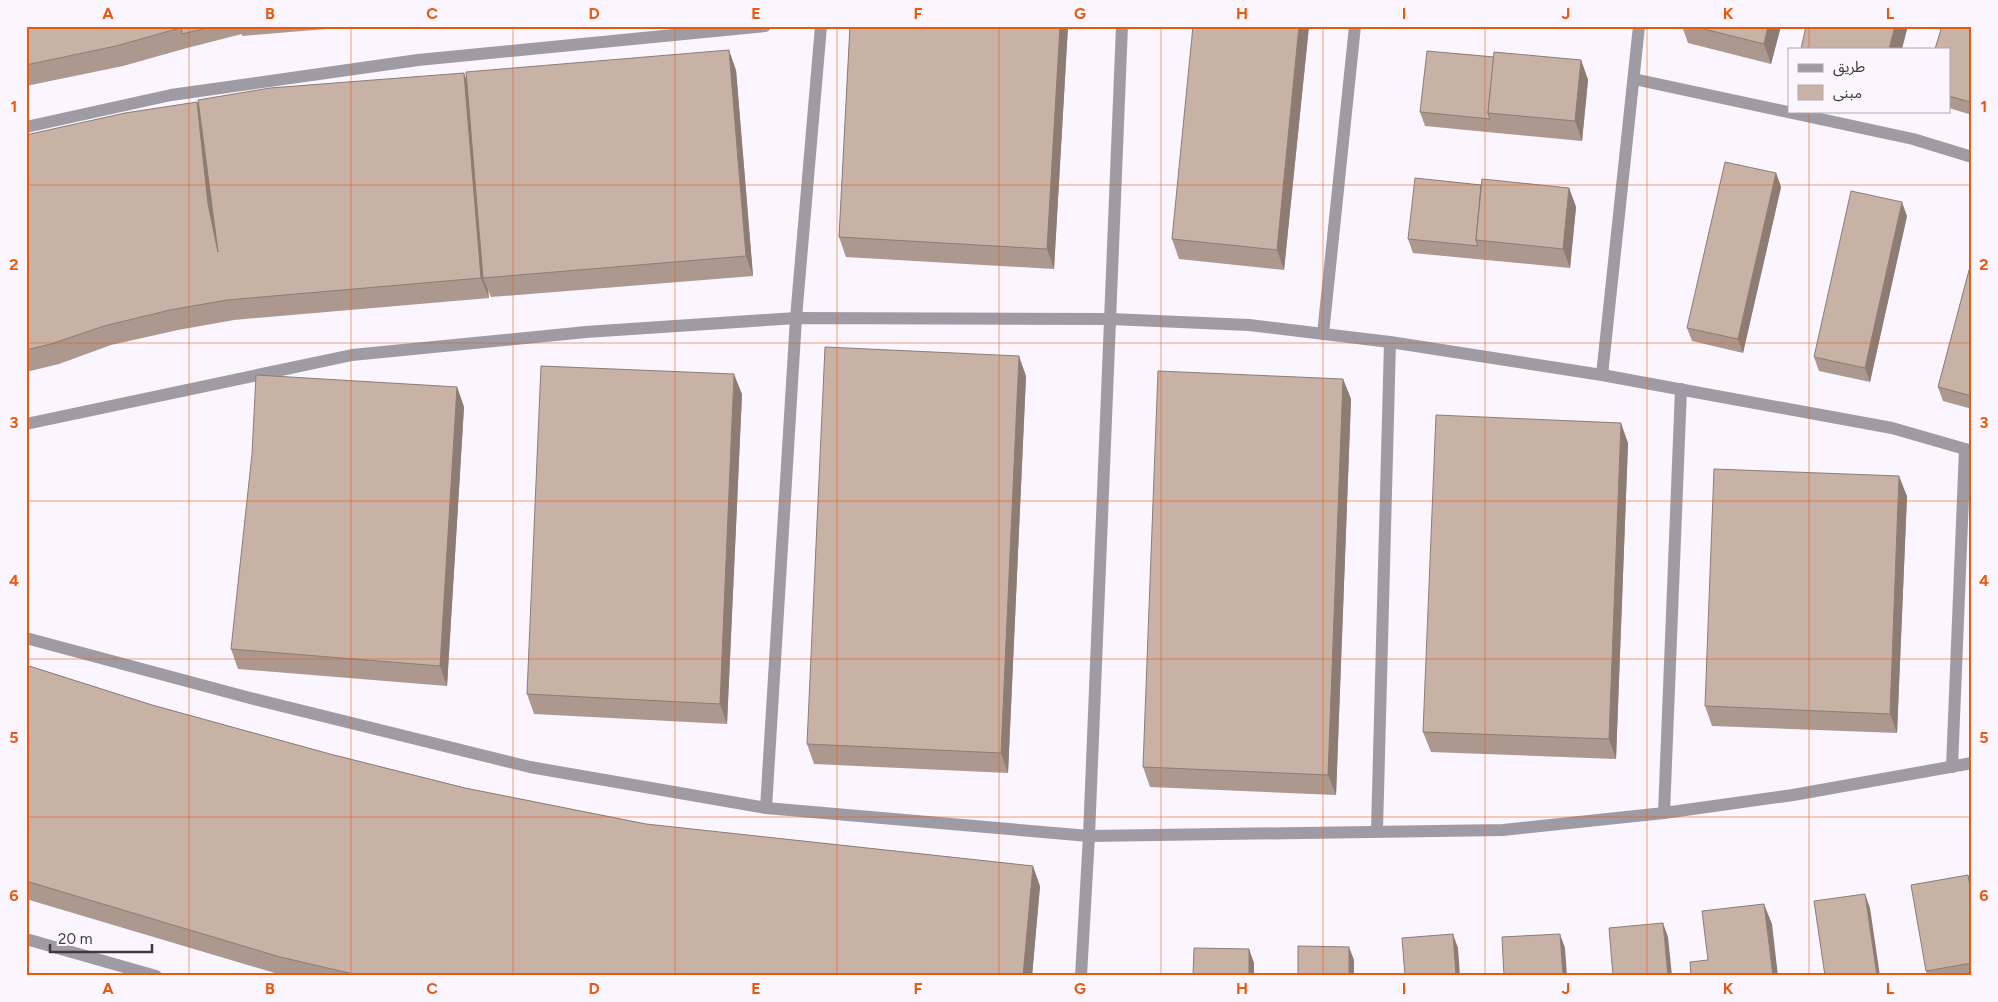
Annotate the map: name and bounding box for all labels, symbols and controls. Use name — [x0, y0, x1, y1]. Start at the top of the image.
text: A — [102, 4, 114, 23]
text: B — [265, 4, 275, 23]
text: C — [426, 4, 438, 23]
text: D — [588, 4, 600, 23]
text: E — [751, 4, 761, 23]
text: F — [914, 4, 923, 23]
text: G — [1074, 4, 1086, 23]
text: H — [1236, 4, 1248, 23]
text: I — [1402, 4, 1406, 23]
text: J — [1562, 4, 1570, 23]
text: K — [1723, 4, 1734, 23]
text: L — [1886, 4, 1895, 23]
legend — [1788, 48, 1950, 112]
text: طريق — [1833, 58, 1865, 77]
text: مبنى — [1833, 84, 1862, 102]
text: 1 — [11, 97, 17, 116]
text: 1 — [1981, 97, 1987, 116]
text: 2 — [9, 255, 19, 274]
text: 2 — [1979, 255, 1989, 274]
text: 3 — [10, 413, 19, 432]
text: 3 — [1980, 413, 1989, 432]
text: 4 — [9, 571, 19, 590]
text: 4 — [1979, 571, 1989, 590]
text: 5 — [9, 728, 19, 747]
text: 5 — [1979, 728, 1989, 747]
text: 6 — [9, 886, 19, 905]
text: 6 — [1979, 886, 1989, 905]
scale bar — [50, 922, 152, 954]
text: 20 m — [58, 930, 92, 948]
text: A — [102, 979, 114, 998]
text: B — [265, 979, 275, 998]
text: C — [426, 979, 438, 998]
text: D — [588, 979, 600, 998]
text: E — [751, 979, 761, 998]
text: F — [914, 979, 923, 998]
text: G — [1074, 979, 1086, 998]
text: H — [1236, 979, 1248, 998]
text: I — [1402, 979, 1406, 998]
text: J — [1562, 979, 1570, 998]
text: K — [1723, 979, 1734, 998]
text: L — [1886, 979, 1895, 998]

